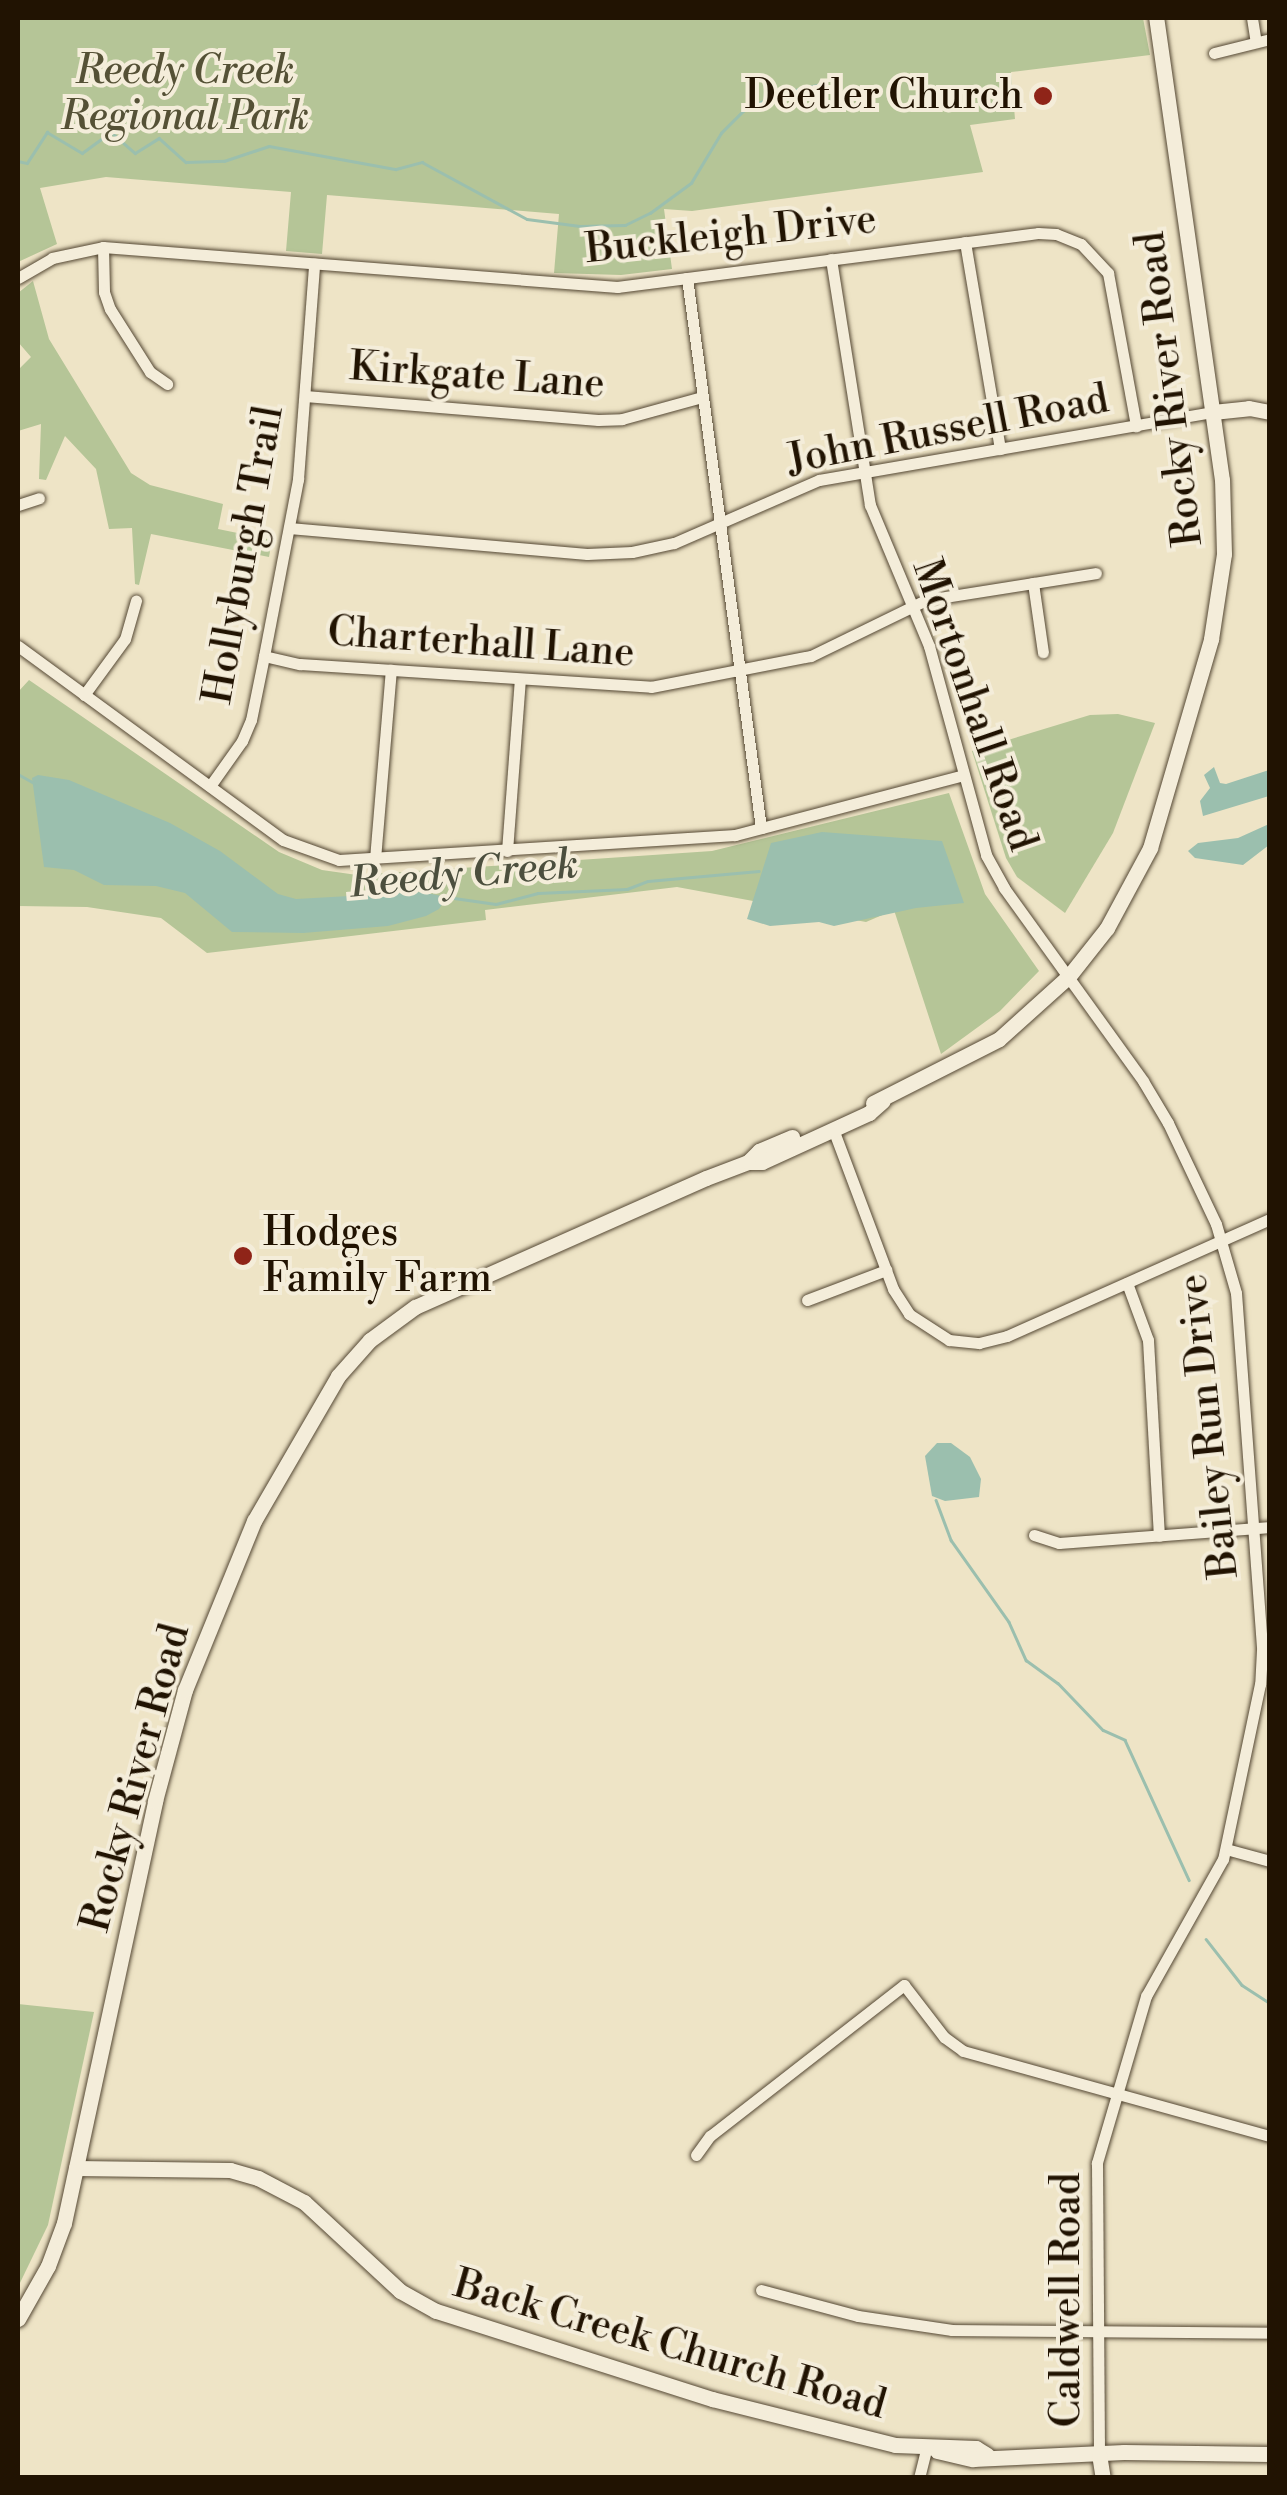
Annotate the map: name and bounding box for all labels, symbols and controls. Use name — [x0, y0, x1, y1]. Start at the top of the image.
park label: Reedy Creek Regional Park — [61, 47, 309, 141]
place label: Deetler Church — [745, 72, 1023, 120]
marker: Deetler Church — [1032, 85, 1054, 107]
street label: Buckleigh Drive — [583, 196, 879, 274]
street label: Rocky River Road — [1127, 229, 1213, 549]
street label: Kirkgate Lane — [348, 343, 606, 409]
street label: John Russell Road — [783, 375, 1113, 485]
street label: Hollyburgh Trail — [194, 402, 294, 708]
street label: Mortonhall Road — [902, 553, 1046, 857]
street label: Charterhall Lane — [326, 608, 636, 678]
water label: Reedy Creek — [347, 840, 581, 910]
place label: Hodges Family Farm — [263, 1209, 492, 1303]
marker: Hodges Family Farm — [232, 1245, 254, 1267]
street label: Bailey Run Drive — [1169, 1272, 1249, 1580]
street label: Rocky River Road — [72, 1619, 200, 1937]
street label: Caldwell Road — [1043, 2173, 1091, 2427]
street label: Back Creek Church Road — [448, 2260, 892, 2430]

